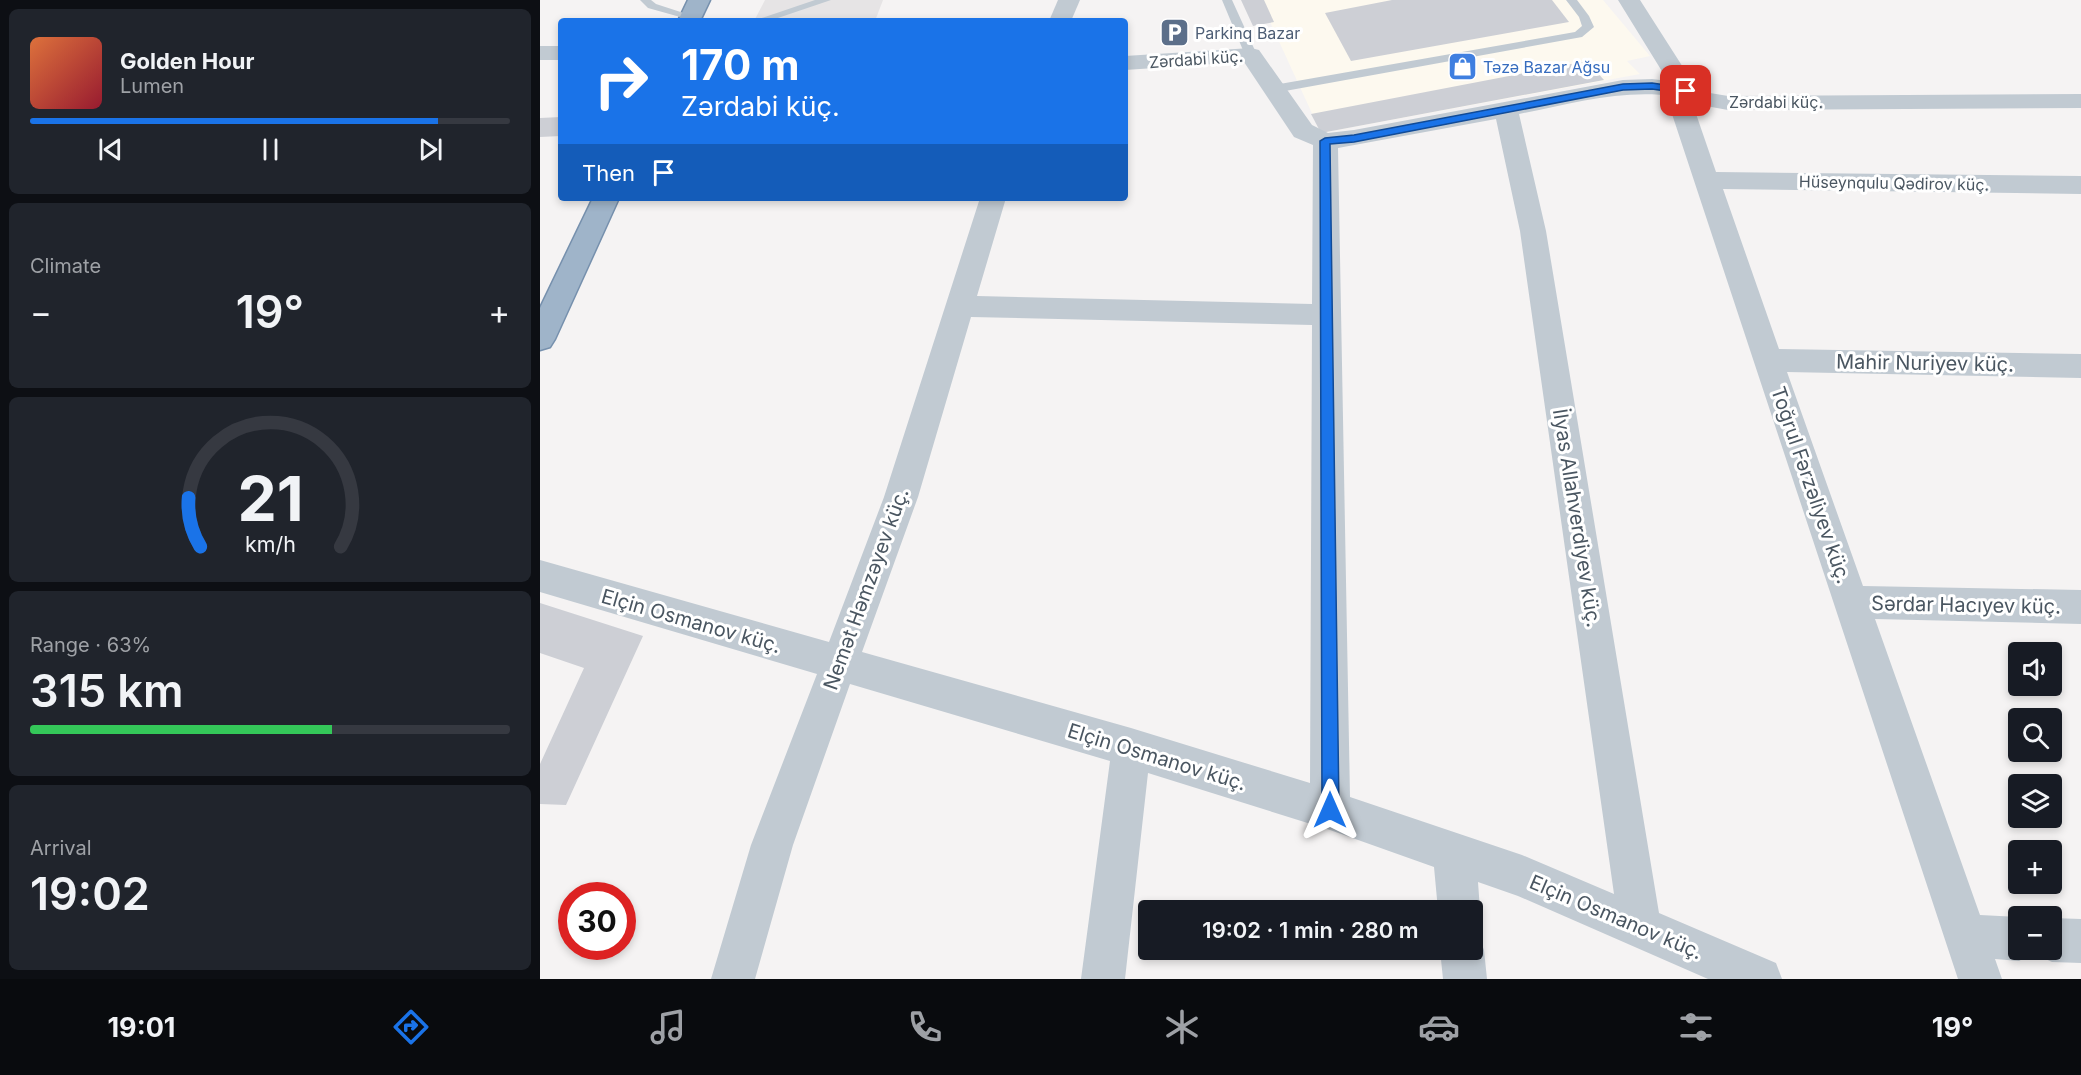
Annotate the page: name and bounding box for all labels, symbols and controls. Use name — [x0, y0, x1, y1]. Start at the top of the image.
parking icon: Parkinq Bazar — [1158, 17, 1190, 49]
place label: Parkinq Bazar — [1195, 23, 1300, 43]
text: 170 m — [681, 39, 799, 90]
icon: right — [582, 42, 660, 120]
street label: Zərdabi küç. — [1148, 46, 1244, 72]
text: Golden Hour — [120, 48, 254, 74]
shop icon: Təzə Bazar Ağsu — [1446, 51, 1478, 83]
place label: Təzə Bazar Ağsu — [1483, 57, 1610, 77]
pin — [1660, 65, 1711, 116]
text: Lumen — [120, 74, 184, 98]
icon: arrive — [1669, 74, 1702, 107]
text: Zərdabi küç. — [681, 90, 840, 123]
street label: Zərdabi küç. — [1729, 92, 1823, 112]
icon: previous — [94, 133, 127, 166]
icon: pause — [254, 133, 287, 166]
icon: next — [414, 133, 447, 166]
icon: arrive — [647, 156, 680, 189]
text: Then — [582, 160, 635, 186]
street label: Hüseynqulu Qədirov küç. — [1799, 171, 1989, 195]
text: Climate — [30, 254, 101, 278]
text: 19° — [236, 284, 304, 339]
text: − — [30, 292, 52, 332]
text: + — [488, 292, 510, 332]
street label: Mahir Nuriyev küç. — [1836, 349, 2014, 377]
street label: Toğrul Fərzəliyev küç. — [1766, 383, 1856, 587]
street label: İlyas Allahverdiyev küç. — [1548, 407, 1607, 629]
text: 21 — [237, 461, 303, 536]
street label: Nemət Həmzəyev küç. — [818, 485, 914, 693]
text: km/h — [245, 531, 295, 557]
street label: Elçin Osmanov küç. — [599, 584, 783, 658]
street label: Sərdar Hacıyev küç. — [1871, 591, 2061, 619]
text: Range · 63% — [30, 633, 151, 657]
map controls — [2008, 642, 2062, 960]
button: sound — [2008, 642, 2062, 696]
text: 315 km — [30, 663, 183, 718]
button: search — [2008, 708, 2062, 762]
street label: Elçin Osmanov küç. — [1065, 718, 1249, 796]
button: layers — [2008, 774, 2062, 828]
position arrow — [1298, 778, 1362, 842]
text: Arrival — [30, 836, 92, 860]
button: + — [2008, 840, 2062, 894]
text: 19:02 — [30, 866, 150, 921]
street label: Elçin Osmanov küç. — [1526, 870, 1706, 964]
speed limit sign: 30 — [558, 882, 636, 960]
button: − — [2008, 906, 2062, 960]
text: 19:02 · 1 min · 280 m — [1202, 917, 1419, 943]
icon: directions — [390, 1006, 432, 1048]
icon: music — [647, 1006, 689, 1048]
icon: phone — [904, 1006, 946, 1048]
icon: climate — [1161, 1006, 1203, 1048]
icon: car — [1418, 1006, 1460, 1048]
icon: filters — [1675, 1006, 1717, 1048]
text: 19:01 — [107, 1011, 176, 1044]
text: 19° — [1932, 1011, 1973, 1044]

